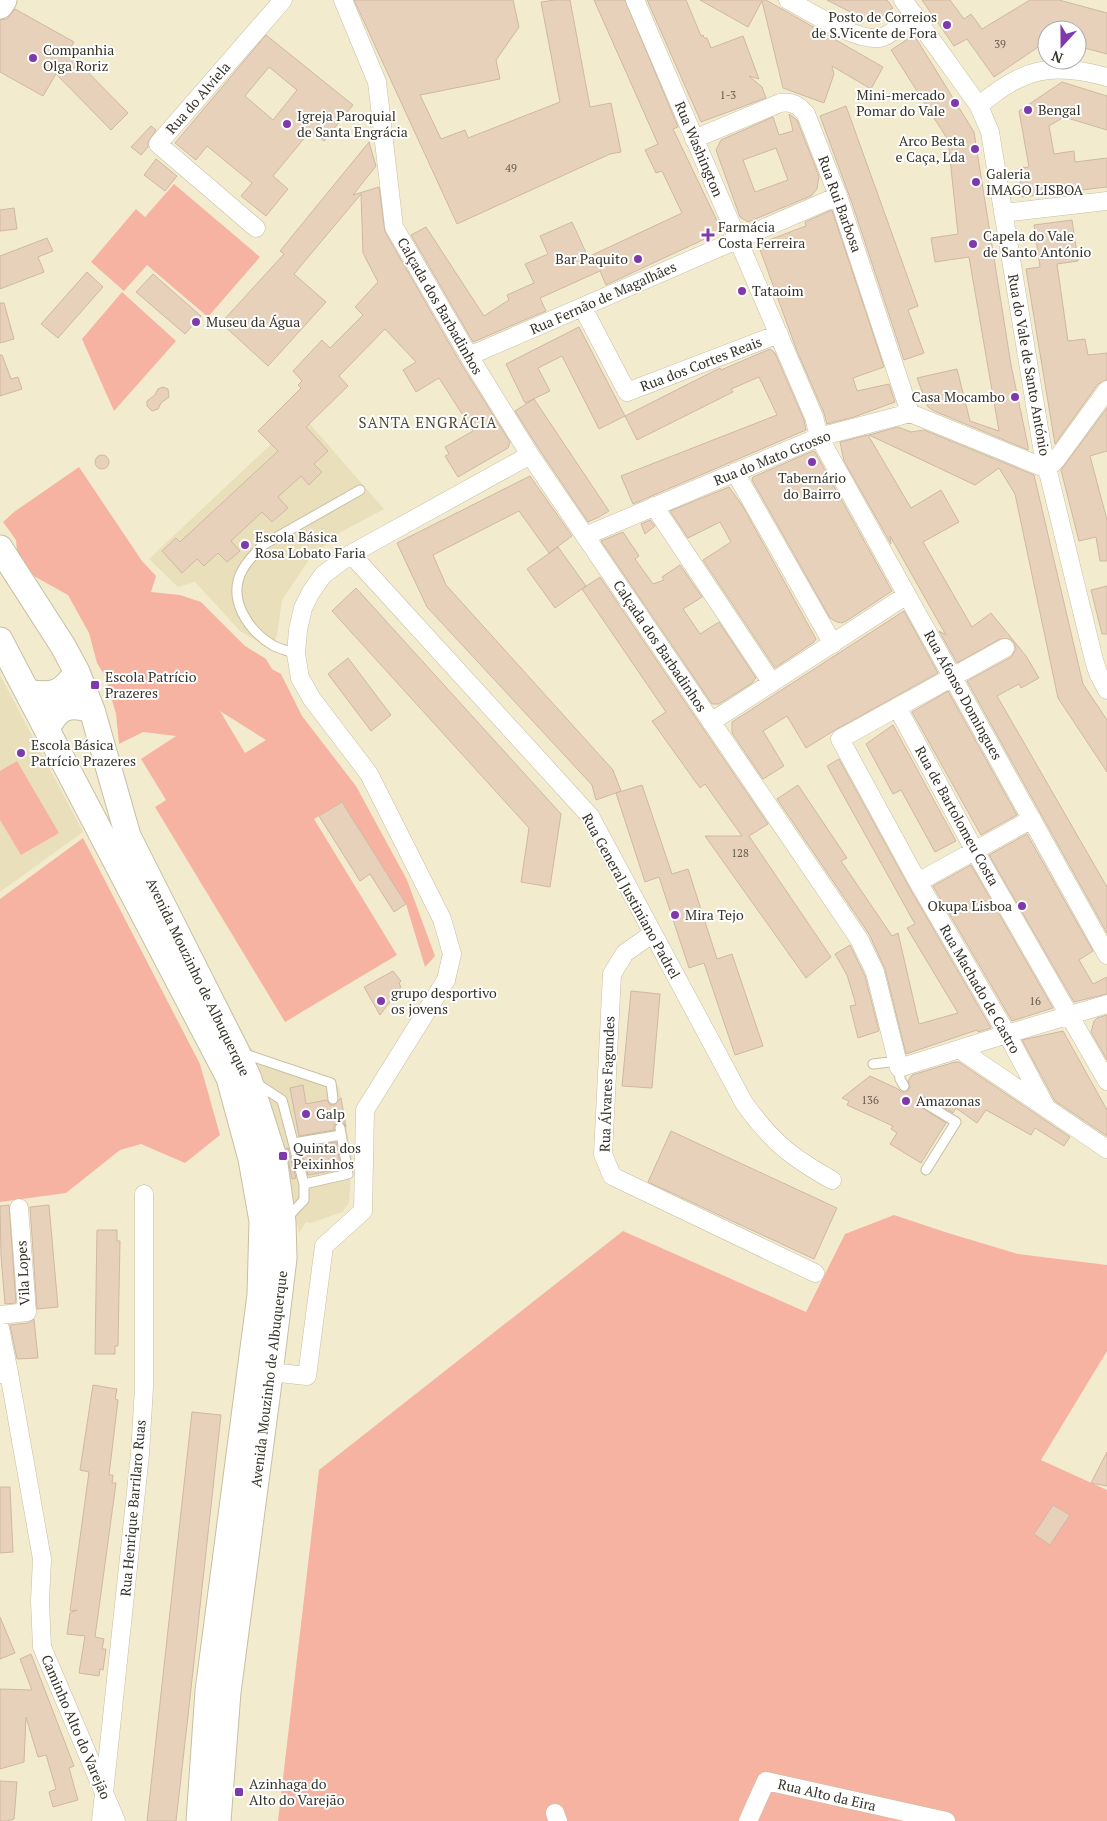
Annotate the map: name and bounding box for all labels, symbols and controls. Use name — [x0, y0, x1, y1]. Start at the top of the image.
place label: Posto de Correios de S.Vicente de Fora — [811, 7, 937, 42]
marker: Posto de Correios de S.Vicente de Fora — [941, 19, 953, 31]
north arrow — [1037, 20, 1087, 70]
house number: 39 — [994, 37, 1006, 51]
place label: Companhia Olga Roriz — [43, 40, 114, 75]
text: N — [1048, 47, 1066, 68]
marker: Companhia Olga Roriz — [27, 52, 39, 64]
street label: Rua do Alviela — [161, 58, 234, 138]
place label: Mini-mercado Pomar do Vale — [856, 85, 945, 120]
house number: 1-3 — [720, 88, 736, 102]
marker: Mini-mercado Pomar do Vale — [949, 97, 961, 109]
street label: Rua Washington — [671, 98, 728, 200]
place label: Bengal — [1038, 100, 1081, 119]
marker: Bengal — [1022, 104, 1034, 116]
place label: Igreja Paroquial de Santa Engrácia — [297, 106, 408, 141]
marker: Igreja Paroquial de Santa Engrácia — [281, 118, 293, 130]
place label: Arco Besta e Caça, Lda — [896, 131, 965, 166]
marker: Arco Besta e Caça, Lda — [969, 143, 981, 155]
street label: Rua Rui Barbosa — [814, 153, 867, 255]
house number: 49 — [505, 161, 517, 175]
place label: Galeria IMAGO LISBOA — [986, 164, 1084, 199]
marker: Galeria IMAGO LISBOA — [970, 176, 982, 188]
place label: Farmácia Costa Ferreira — [718, 217, 805, 252]
place label: Capela do Vale de Santo António — [983, 226, 1092, 261]
marker: Farmácia Costa Ferreira — [702, 229, 714, 241]
street label: Calçada dos Barbadinhos — [393, 234, 487, 378]
marker: Capela do Vale de Santo António — [967, 238, 979, 250]
place label: Bar Paquito — [555, 249, 628, 268]
marker: Bar Paquito — [632, 253, 644, 265]
street label: Rua Fernão de Magalhães — [527, 257, 679, 338]
street label: Rua do Vale de Santo António — [1004, 272, 1055, 458]
place label: Tataoim — [752, 281, 804, 300]
marker: Tataoim — [736, 285, 748, 297]
place label: Museu da Água — [206, 312, 300, 331]
marker: Museu da Água — [190, 316, 202, 328]
street label: Rua dos Cortes Reais — [637, 332, 764, 396]
place label: Casa Mocambo — [911, 387, 1005, 406]
marker: Casa Mocambo — [1009, 391, 1021, 403]
district label: SANTA ENGRÁCIA — [358, 412, 498, 432]
street label: Rua do Mato Grosso — [711, 425, 833, 490]
marker: Tabernário do Bairro — [806, 456, 818, 468]
place label: Tabernário do Bairro — [778, 468, 846, 503]
place label: Escola Básica Rosa Lobato Faria — [255, 527, 366, 562]
marker: Escola Básica Rosa Lobato Faria — [239, 539, 251, 551]
street label: Calçada dos Barbadinhos — [609, 576, 712, 715]
street label: Rua Afonso Domingues — [920, 627, 1007, 763]
place label: Escola Patrício Prazeres — [105, 667, 197, 702]
marker: Escola Patrício Prazeres — [89, 679, 101, 691]
place label: Escola Básica Patrício Prazeres — [31, 735, 136, 770]
street label: Rua de Bartolomeu Costa — [911, 743, 1004, 889]
marker: Escola Básica Patrício Prazeres — [15, 747, 27, 759]
street label: Rua General Justiniano Padrel — [578, 810, 685, 982]
house number: 128 — [731, 846, 749, 860]
street label: Avenida Mouzinho de Albuquerque — [142, 875, 255, 1079]
place label: Okupa Lisboa — [928, 896, 1012, 915]
marker: Okupa Lisboa — [1016, 900, 1028, 912]
place label: Mira Tejo — [685, 905, 744, 924]
marker: Mira Tejo — [669, 909, 681, 921]
street label: Rua Machado de Castro — [936, 921, 1025, 1057]
place label: grupo desportivo os jovens — [391, 983, 497, 1018]
house number: 16 — [1029, 994, 1041, 1008]
marker: grupo desportivo os jovens — [375, 995, 387, 1007]
street label: Rua Álvares Fagundes — [595, 1016, 618, 1152]
place label: Amazonas — [916, 1091, 981, 1110]
house number: 136 — [861, 1093, 879, 1107]
marker: Amazonas — [900, 1095, 912, 1107]
place label: Galp — [316, 1104, 345, 1123]
marker: Galp — [300, 1108, 312, 1120]
place label: Quinta dos Peixinhos — [293, 1138, 361, 1173]
marker: Quinta dos Peixinhos — [277, 1150, 289, 1162]
street label: Vila Lopes — [11, 1240, 34, 1306]
street label: Avenida Mouzinho de Albuquerque — [246, 1270, 291, 1488]
street label: Rua Henrique Barrilaro Ruas — [115, 1419, 150, 1597]
street label: Caminho Alto do Varejão — [37, 1652, 116, 1802]
place label: Azinhaga do Alto do Varejão — [249, 1774, 345, 1809]
street label: Rua Alto da Eira — [776, 1774, 878, 1815]
marker: Azinhaga do Alto do Varejão — [233, 1786, 245, 1798]

